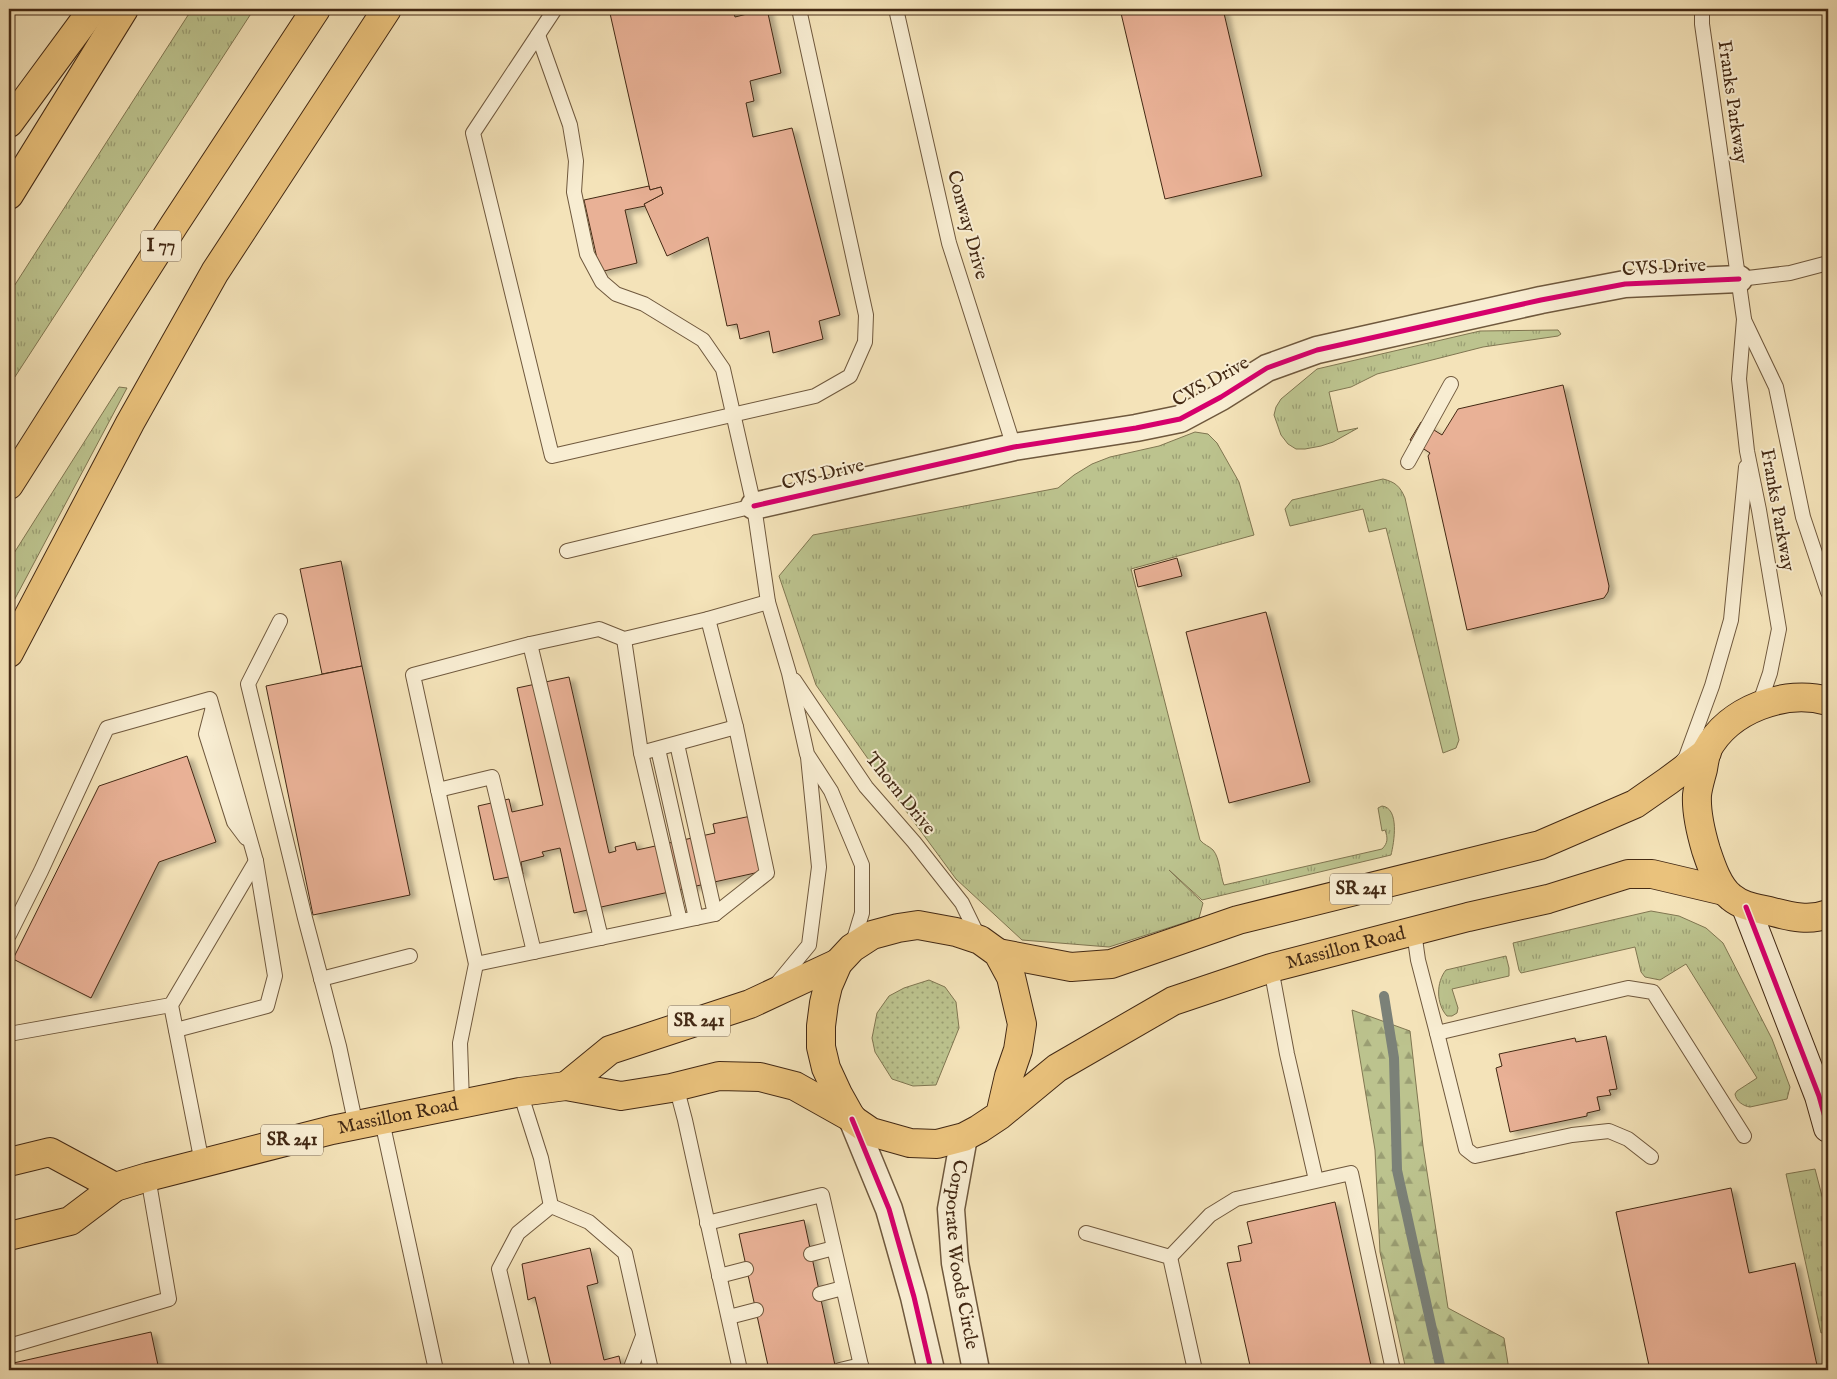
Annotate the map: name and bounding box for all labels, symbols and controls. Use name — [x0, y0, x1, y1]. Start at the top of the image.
street label: Franks Parkway — [1711, 39, 1753, 166]
street label: Conway Drive — [941, 168, 993, 282]
road number: I 77 — [141, 230, 181, 262]
street label: CVS Drive — [1621, 254, 1707, 282]
street label: CVS Drive — [1168, 351, 1254, 413]
street label: Franks Parkway — [1754, 447, 1800, 574]
street label: CVS Drive — [779, 454, 867, 496]
street label: Thorn Drive — [859, 748, 941, 840]
road number: SR 241 — [1330, 874, 1392, 904]
street label: Massillon Road — [1284, 921, 1409, 976]
road number: SR 241 — [668, 1006, 730, 1036]
street label: Massillon Road — [336, 1093, 461, 1141]
road number: SR 241 — [261, 1124, 323, 1156]
street label: Corporate Woods Circle — [939, 1157, 984, 1352]

